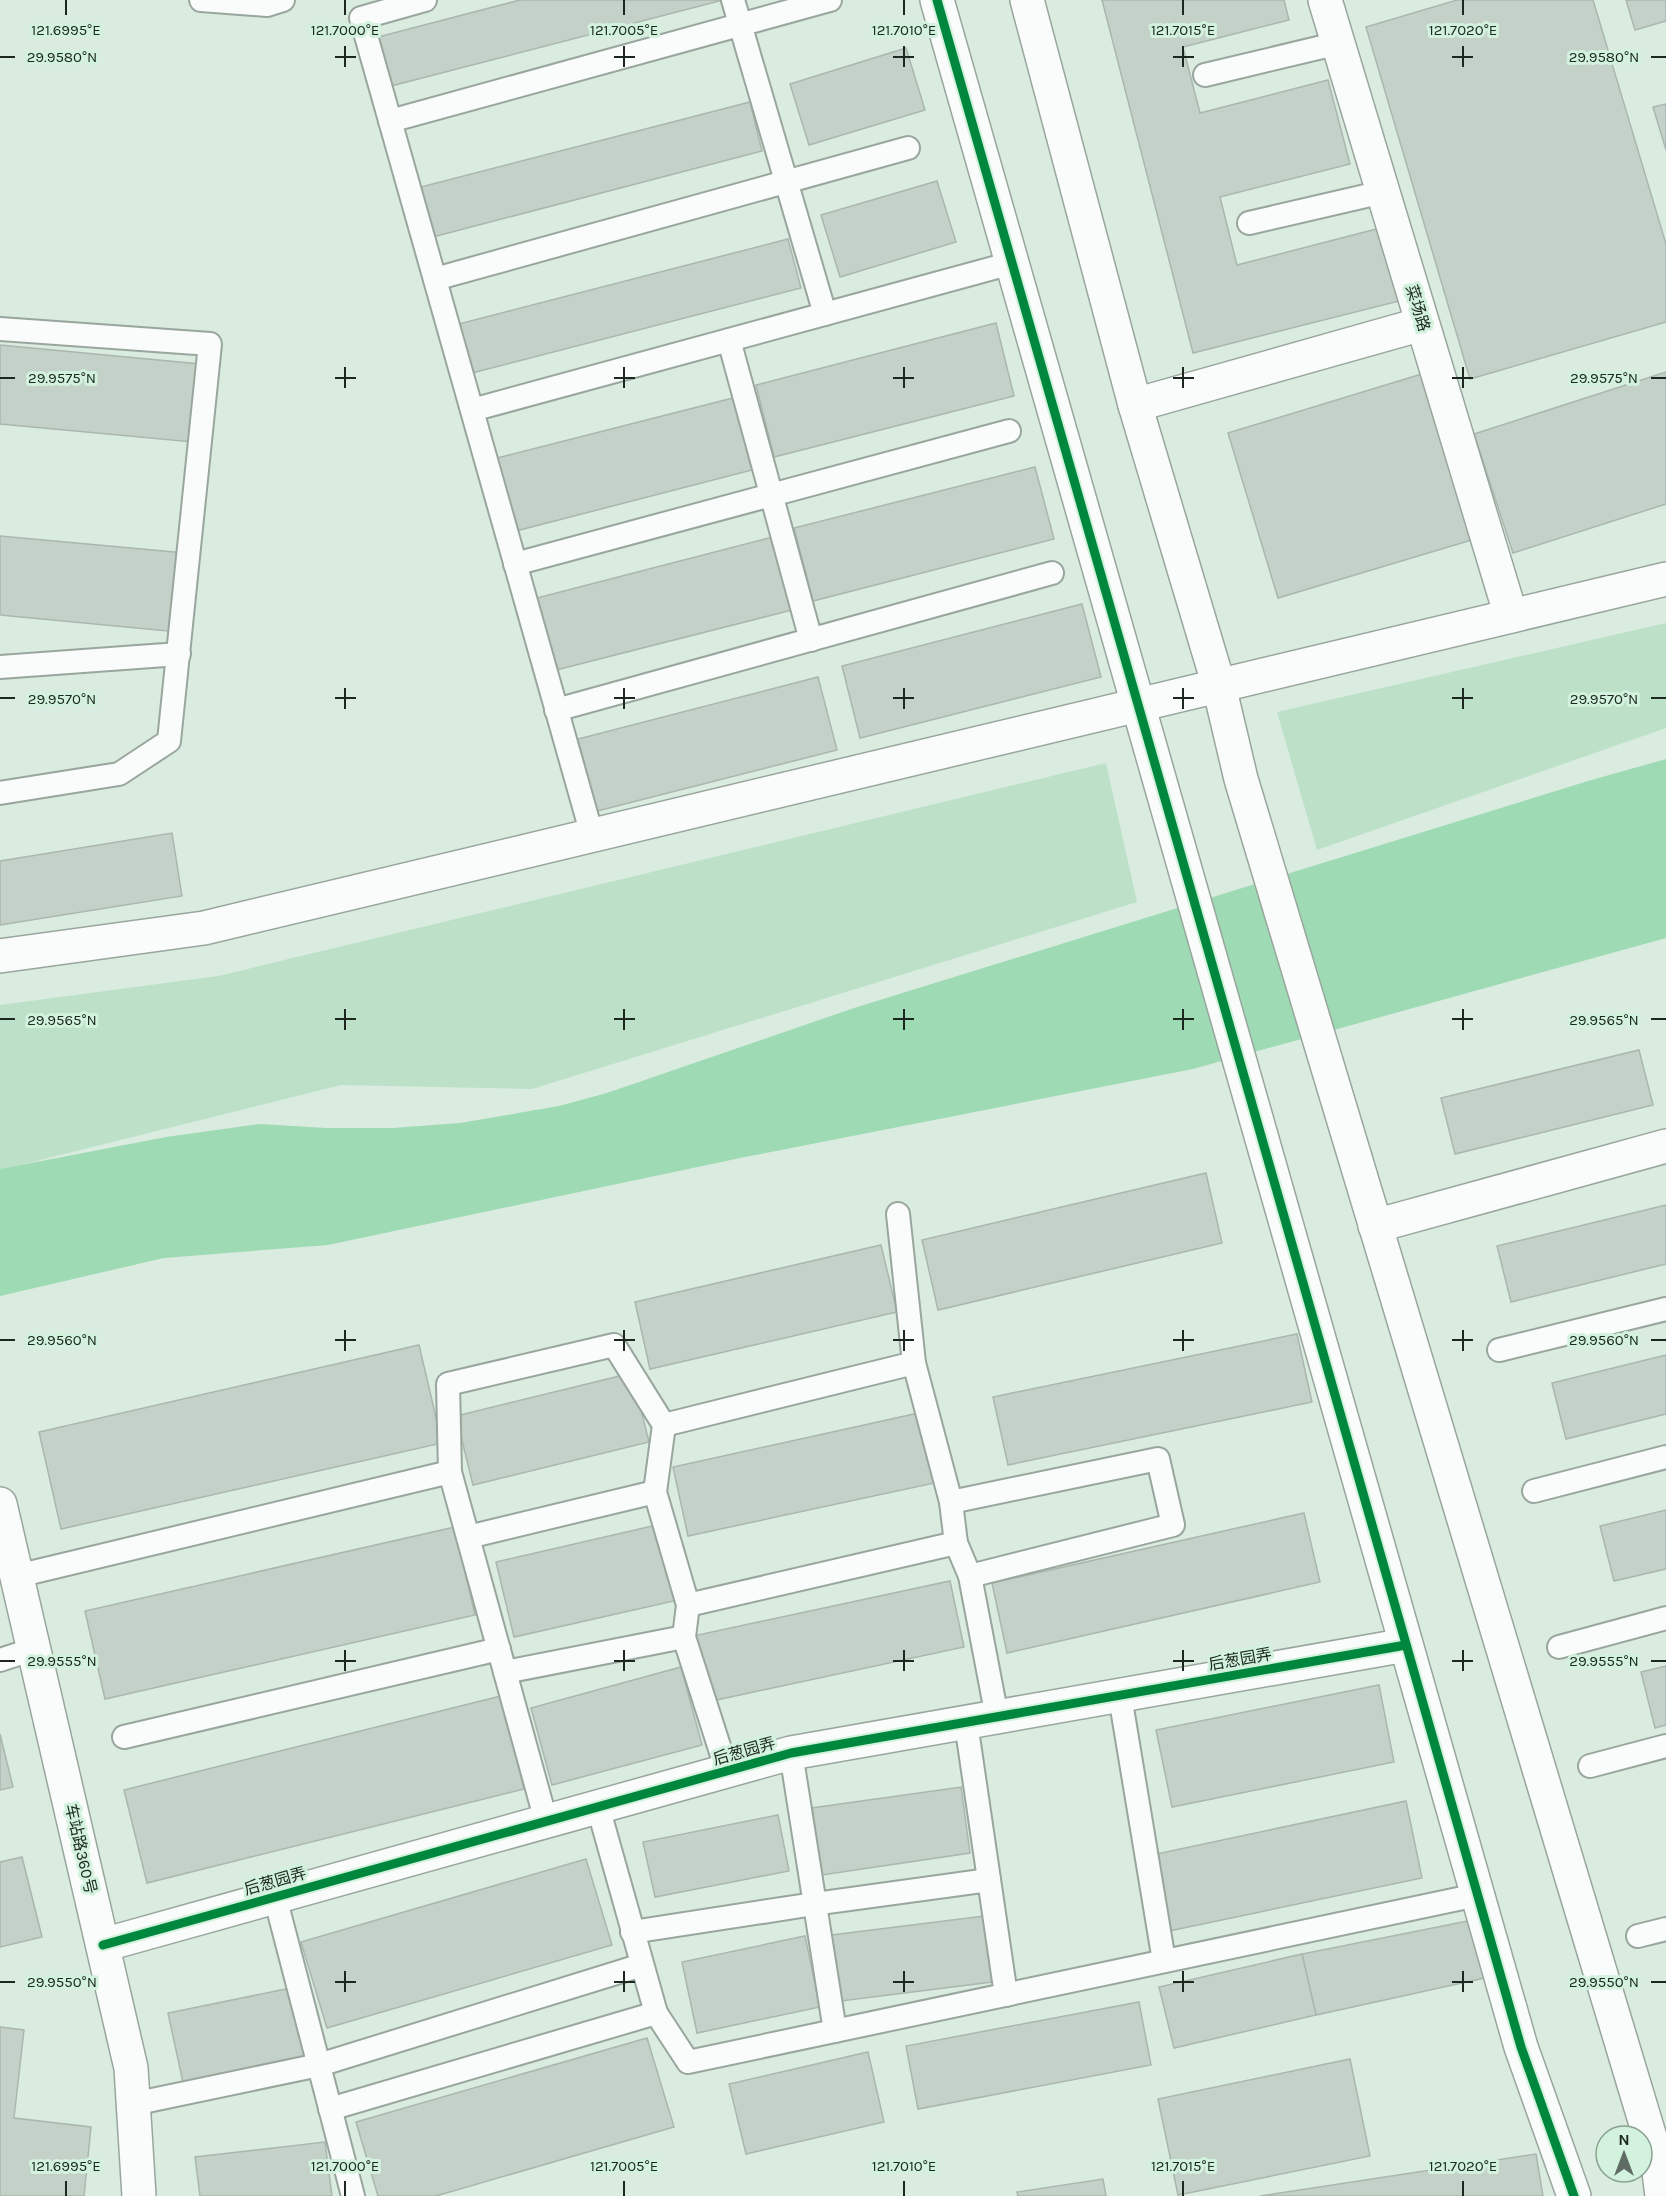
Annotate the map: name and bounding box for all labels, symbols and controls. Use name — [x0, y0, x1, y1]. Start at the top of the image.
text: 121.6995°E — [31, 21, 101, 39]
text: 121.7000°E — [311, 21, 379, 39]
text: 121.7005°E — [590, 21, 658, 39]
text: 121.7010°E — [872, 21, 936, 39]
text: 121.7015°E — [1151, 21, 1215, 39]
text: 121.7020°E — [1429, 21, 1497, 39]
text: 29.9580°N — [27, 48, 97, 66]
text: 29.9580°N — [1569, 48, 1639, 66]
street label: 菜场路 — [1402, 282, 1434, 334]
text: 29.9575°N — [28, 369, 96, 387]
text: 29.9575°N — [1570, 369, 1638, 387]
text: 29.9570°N — [28, 690, 96, 708]
text: 29.9570°N — [1570, 690, 1638, 708]
text: 29.9565°N — [27, 1011, 97, 1029]
text: 29.9565°N — [1569, 1011, 1639, 1029]
text: 29.9560°N — [27, 1331, 97, 1349]
text: 29.9560°N — [1569, 1331, 1639, 1349]
street label: 后葱园弄 — [1207, 1644, 1273, 1674]
text: 29.9555°N — [27, 1652, 97, 1670]
text: 29.9555°N — [1569, 1652, 1639, 1670]
street label: 后葱园弄 — [711, 1733, 777, 1769]
street label: 车站路360号 — [61, 1802, 101, 1896]
street label: 后葱园弄 — [242, 1863, 308, 1899]
text: 29.9550°N — [27, 1973, 97, 1991]
text: 29.9550°N — [1569, 1973, 1639, 1991]
north arrow — [1594, 2124, 1654, 2184]
text: N — [1618, 2130, 1630, 2149]
text: 121.6995°E — [31, 2157, 101, 2175]
text: 121.7000°E — [311, 2157, 379, 2175]
text: 121.7005°E — [590, 2157, 658, 2175]
text: 121.7010°E — [872, 2157, 936, 2175]
text: 121.7015°E — [1151, 2157, 1215, 2175]
text: 121.7020°E — [1429, 2157, 1497, 2175]

